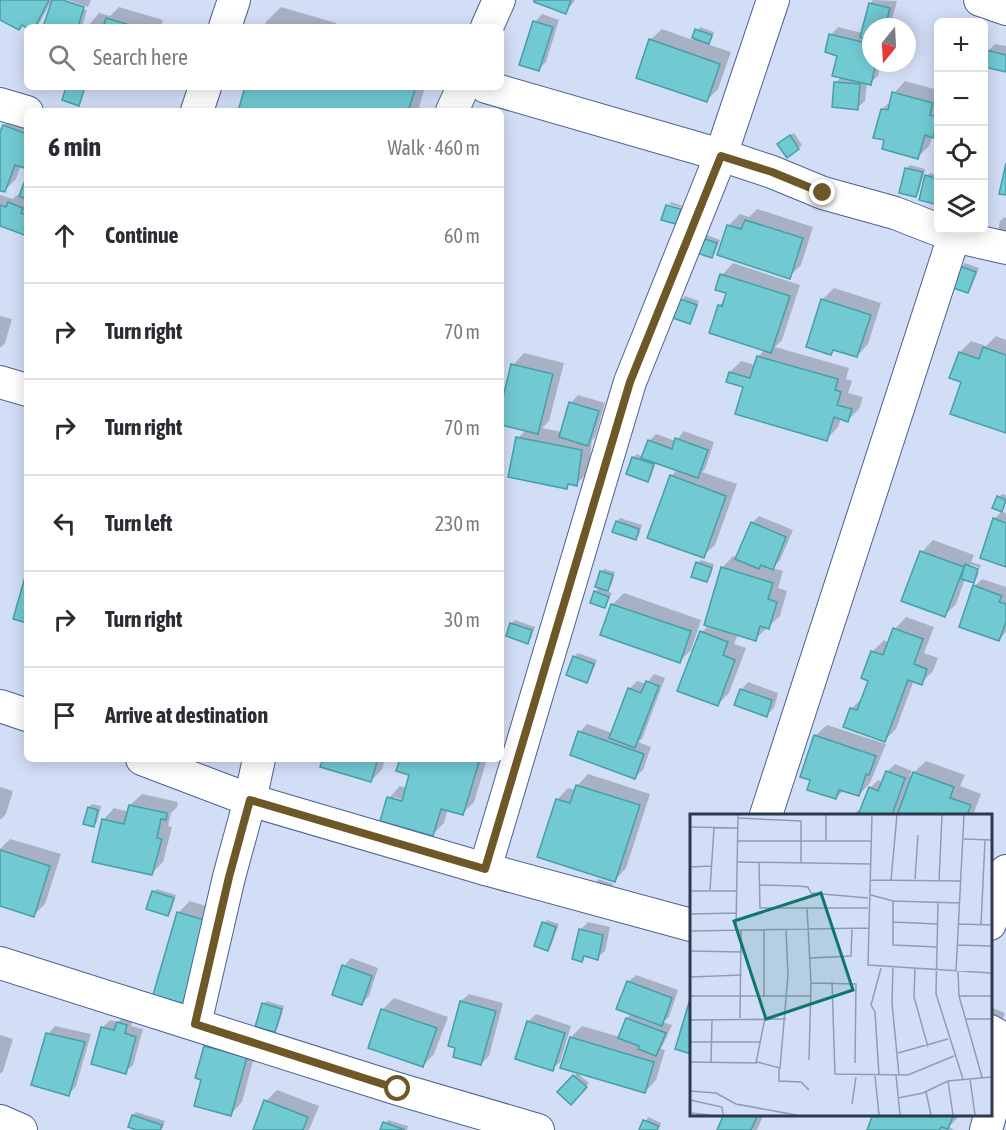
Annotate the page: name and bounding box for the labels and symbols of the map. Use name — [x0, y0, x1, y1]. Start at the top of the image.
north arrow — [862, 18, 916, 72]
route end — [809, 179, 835, 205]
inset map — [690, 814, 991, 1115]
route start — [384, 1075, 410, 1101]

